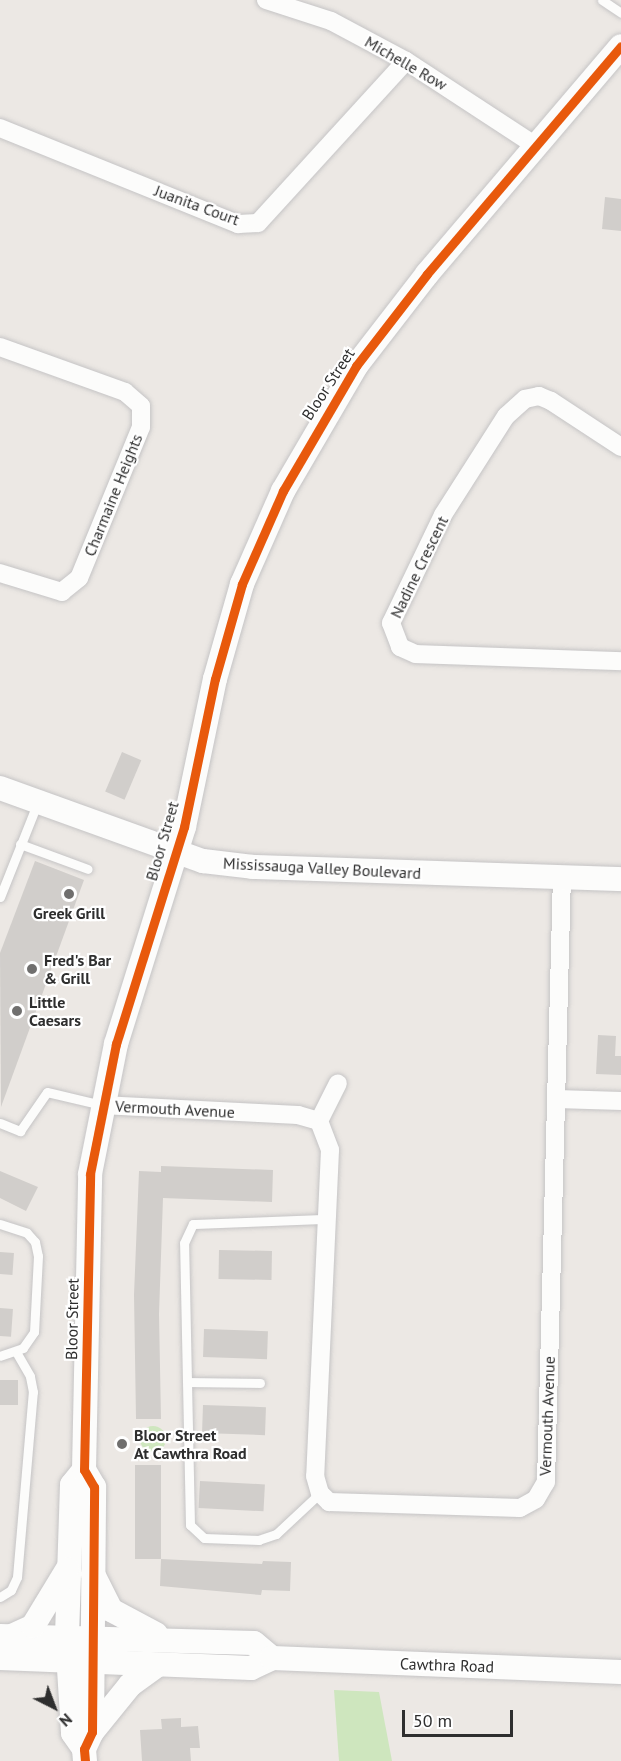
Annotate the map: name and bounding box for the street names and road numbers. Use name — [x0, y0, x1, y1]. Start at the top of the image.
street label: Michelle Row — [361, 32, 451, 94]
street label: Juanita Court — [152, 181, 242, 229]
street label: Bloor Street — [298, 344, 358, 424]
street label: Charmaine Heights — [80, 431, 146, 559]
street label: Nadine Crescent — [386, 513, 452, 621]
street label: Bloor Street — [142, 799, 182, 883]
street label: Mississauga Valley Boulevard — [222, 853, 422, 883]
street label: Vermouth Avenue — [114, 1096, 236, 1122]
street label: Bloor Street — [62, 1278, 82, 1360]
street label: Vermouth Avenue — [535, 1356, 559, 1476]
street label: Cawthra Road — [400, 1654, 494, 1676]

